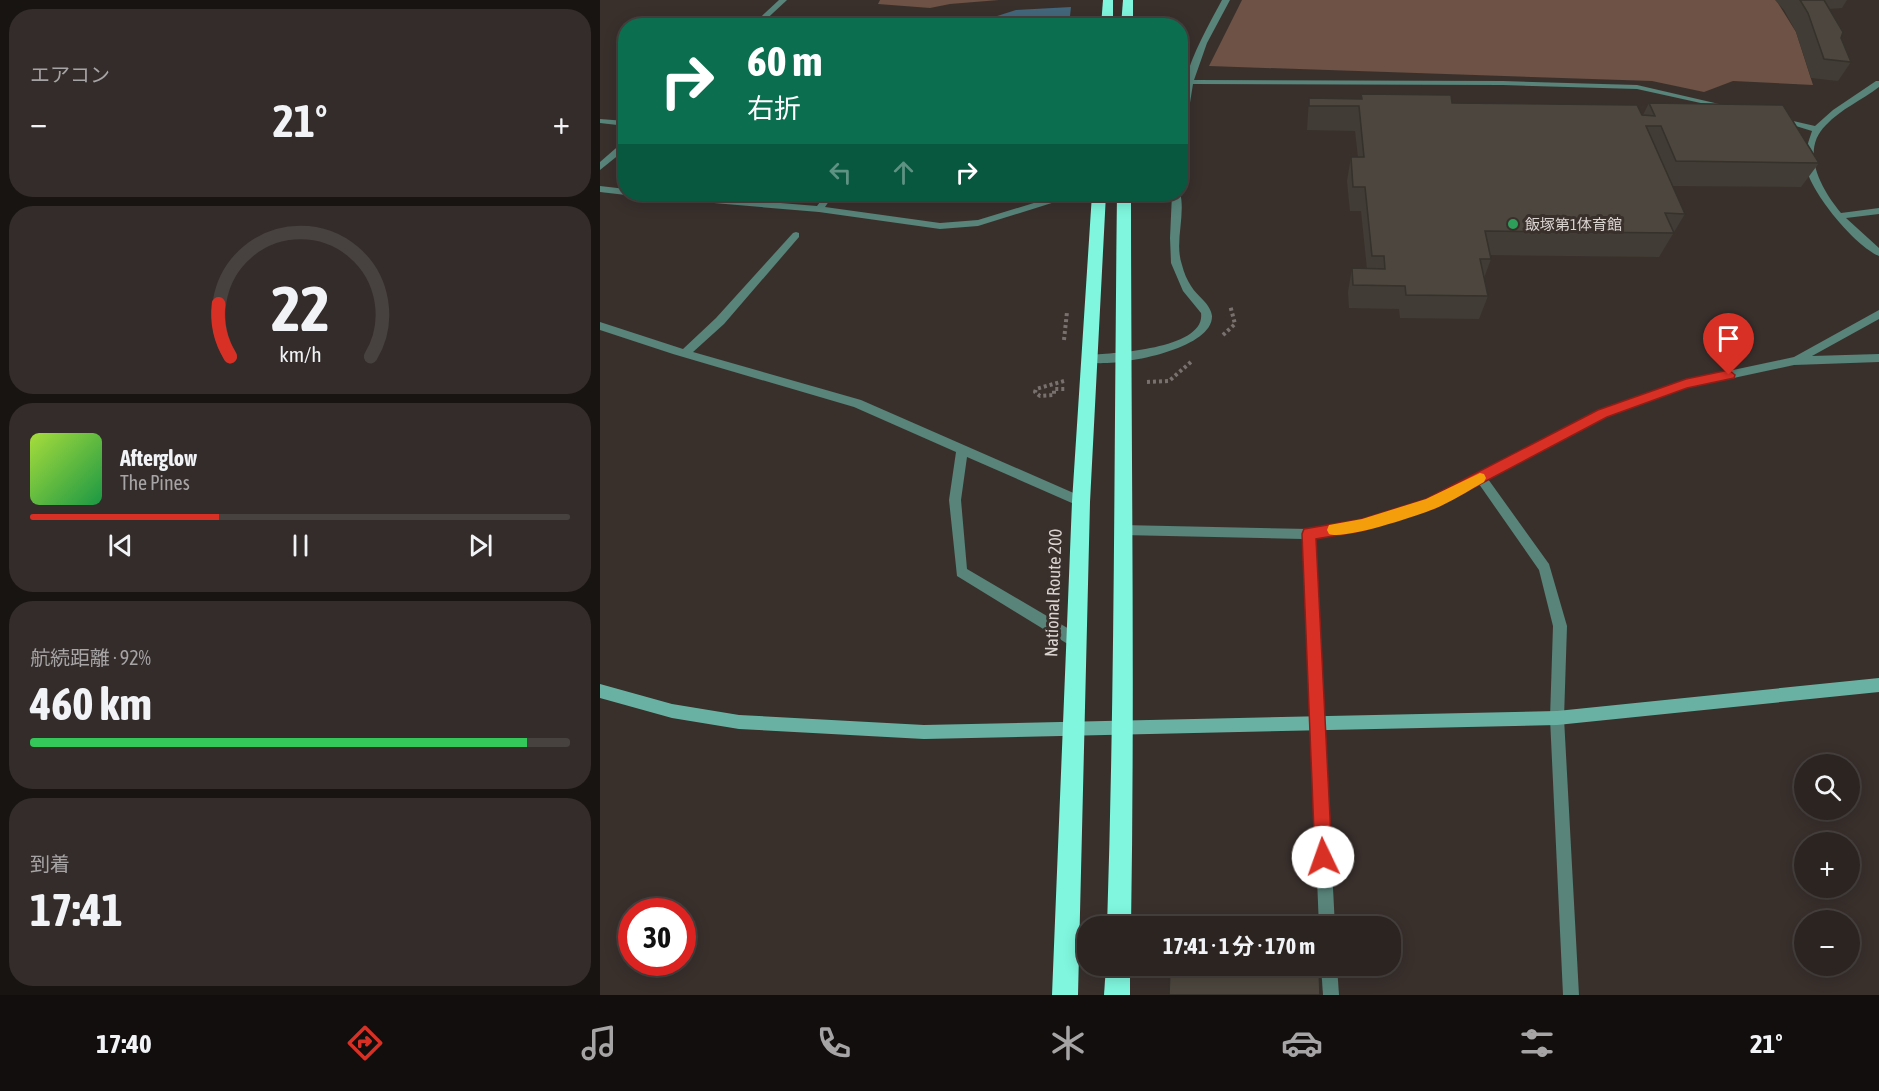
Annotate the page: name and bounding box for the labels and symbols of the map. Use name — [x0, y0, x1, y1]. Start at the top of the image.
place label: 飯塚第1体育館 — [1525, 216, 1622, 233]
marker: 飯塚第1体育館 — [1506, 217, 1520, 231]
pin — [1703, 313, 1754, 375]
street label: National Route 200 — [1040, 529, 1066, 657]
position arrow — [1291, 825, 1355, 889]
speed limit sign: 30 — [618, 898, 696, 976]

